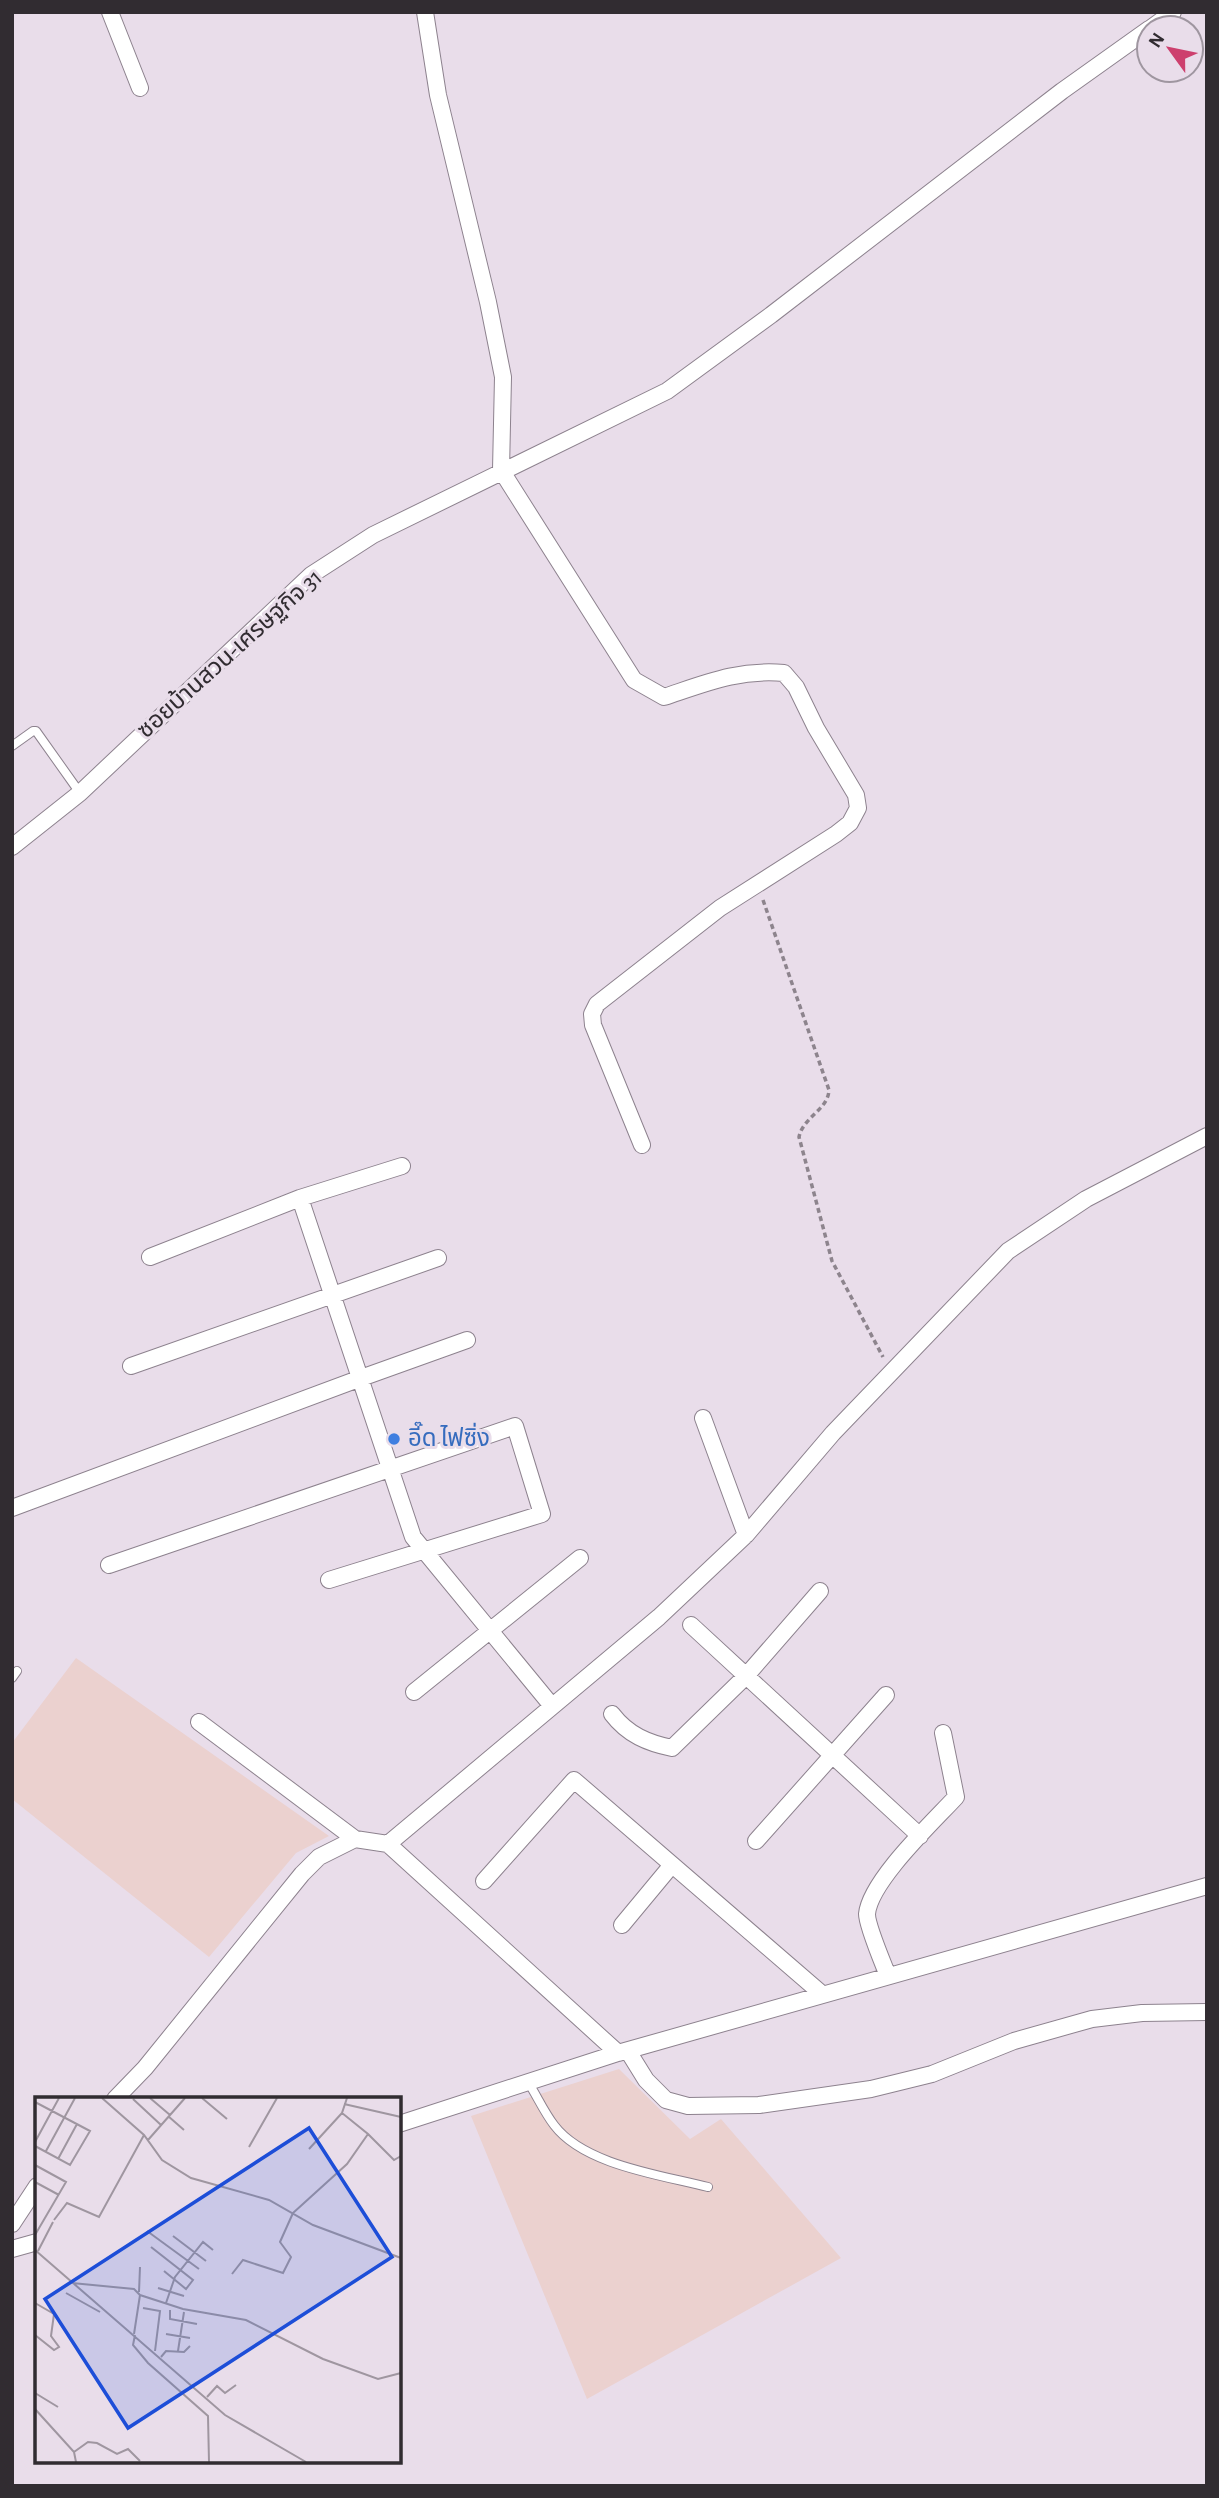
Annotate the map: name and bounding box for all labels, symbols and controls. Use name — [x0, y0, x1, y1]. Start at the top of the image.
north arrow — [1135, 14, 1205, 84]
text: N — [1145, 30, 1169, 51]
street label: ซอยบ้านสวน-เศรษฐกิจ 31 — [132, 564, 327, 743]
place label: อี๊ด ไฟซิ่ง — [408, 1421, 490, 1451]
marker: อี๊ด ไฟซิ่ง — [386, 1431, 402, 1447]
inset map — [35, 2097, 401, 2463]

